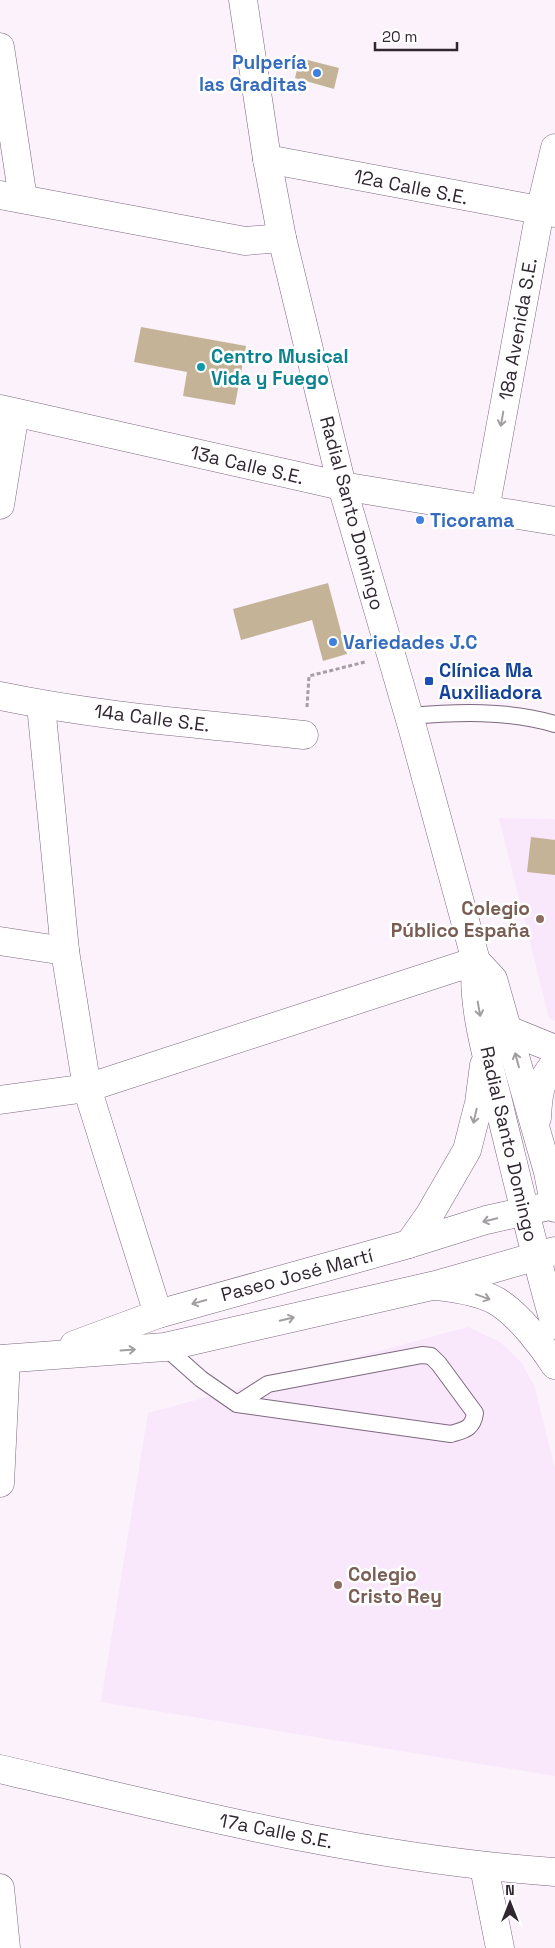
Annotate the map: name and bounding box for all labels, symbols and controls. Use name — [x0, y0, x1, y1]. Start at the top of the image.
scale bar — [375, 20, 458, 52]
text: 20 m — [382, 27, 417, 46]
place label: Pulpería las Graditas — [199, 50, 307, 97]
marker: Pulpería las Graditas — [311, 67, 323, 79]
street label: 12a Calle S.E. — [352, 164, 470, 210]
street label: 18a Avenida S.E. — [493, 256, 543, 402]
place label: Centro Musical Vida y Fuego — [211, 344, 349, 391]
marker: Centro Musical Vida y Fuego — [195, 361, 207, 373]
one-way arrow — [496, 411, 506, 427]
street label: Radial Santo Domingo — [314, 413, 390, 613]
street label: 13a Calle S.E. — [188, 440, 306, 490]
place label: Ticorama — [430, 508, 514, 533]
marker: Ticorama — [414, 514, 426, 526]
place label: Variedades J.C — [343, 630, 477, 655]
marker: Variedades J.C — [327, 636, 339, 648]
place label: Clínica Ma Auxiliadora — [439, 658, 542, 705]
marker: Clínica Ma Auxiliadora — [423, 675, 435, 687]
street label: 14a Calle S.E. — [93, 699, 211, 737]
place label: Colegio Público España — [391, 896, 530, 943]
marker: Colegio Público España — [534, 913, 546, 925]
one-way arrow — [474, 1000, 484, 1016]
street label: Radial Santo Domingo — [474, 1044, 544, 1244]
one-way arrow — [511, 1052, 521, 1068]
one-way arrow — [470, 1108, 479, 1124]
one-way arrow — [482, 1216, 498, 1225]
street label: Paseo José Martí — [218, 1243, 376, 1307]
one-way arrow — [475, 1293, 490, 1302]
one-way arrow — [191, 1298, 207, 1308]
one-way arrow — [278, 1314, 294, 1324]
one-way arrow — [119, 1346, 135, 1355]
place label: Colegio Cristo Rey — [348, 1562, 442, 1609]
marker: Colegio Cristo Rey — [332, 1579, 344, 1591]
street label: 17a Calle S.E. — [217, 1808, 335, 1854]
north arrow — [485, 1878, 535, 1928]
text: N — [505, 1881, 515, 1899]

